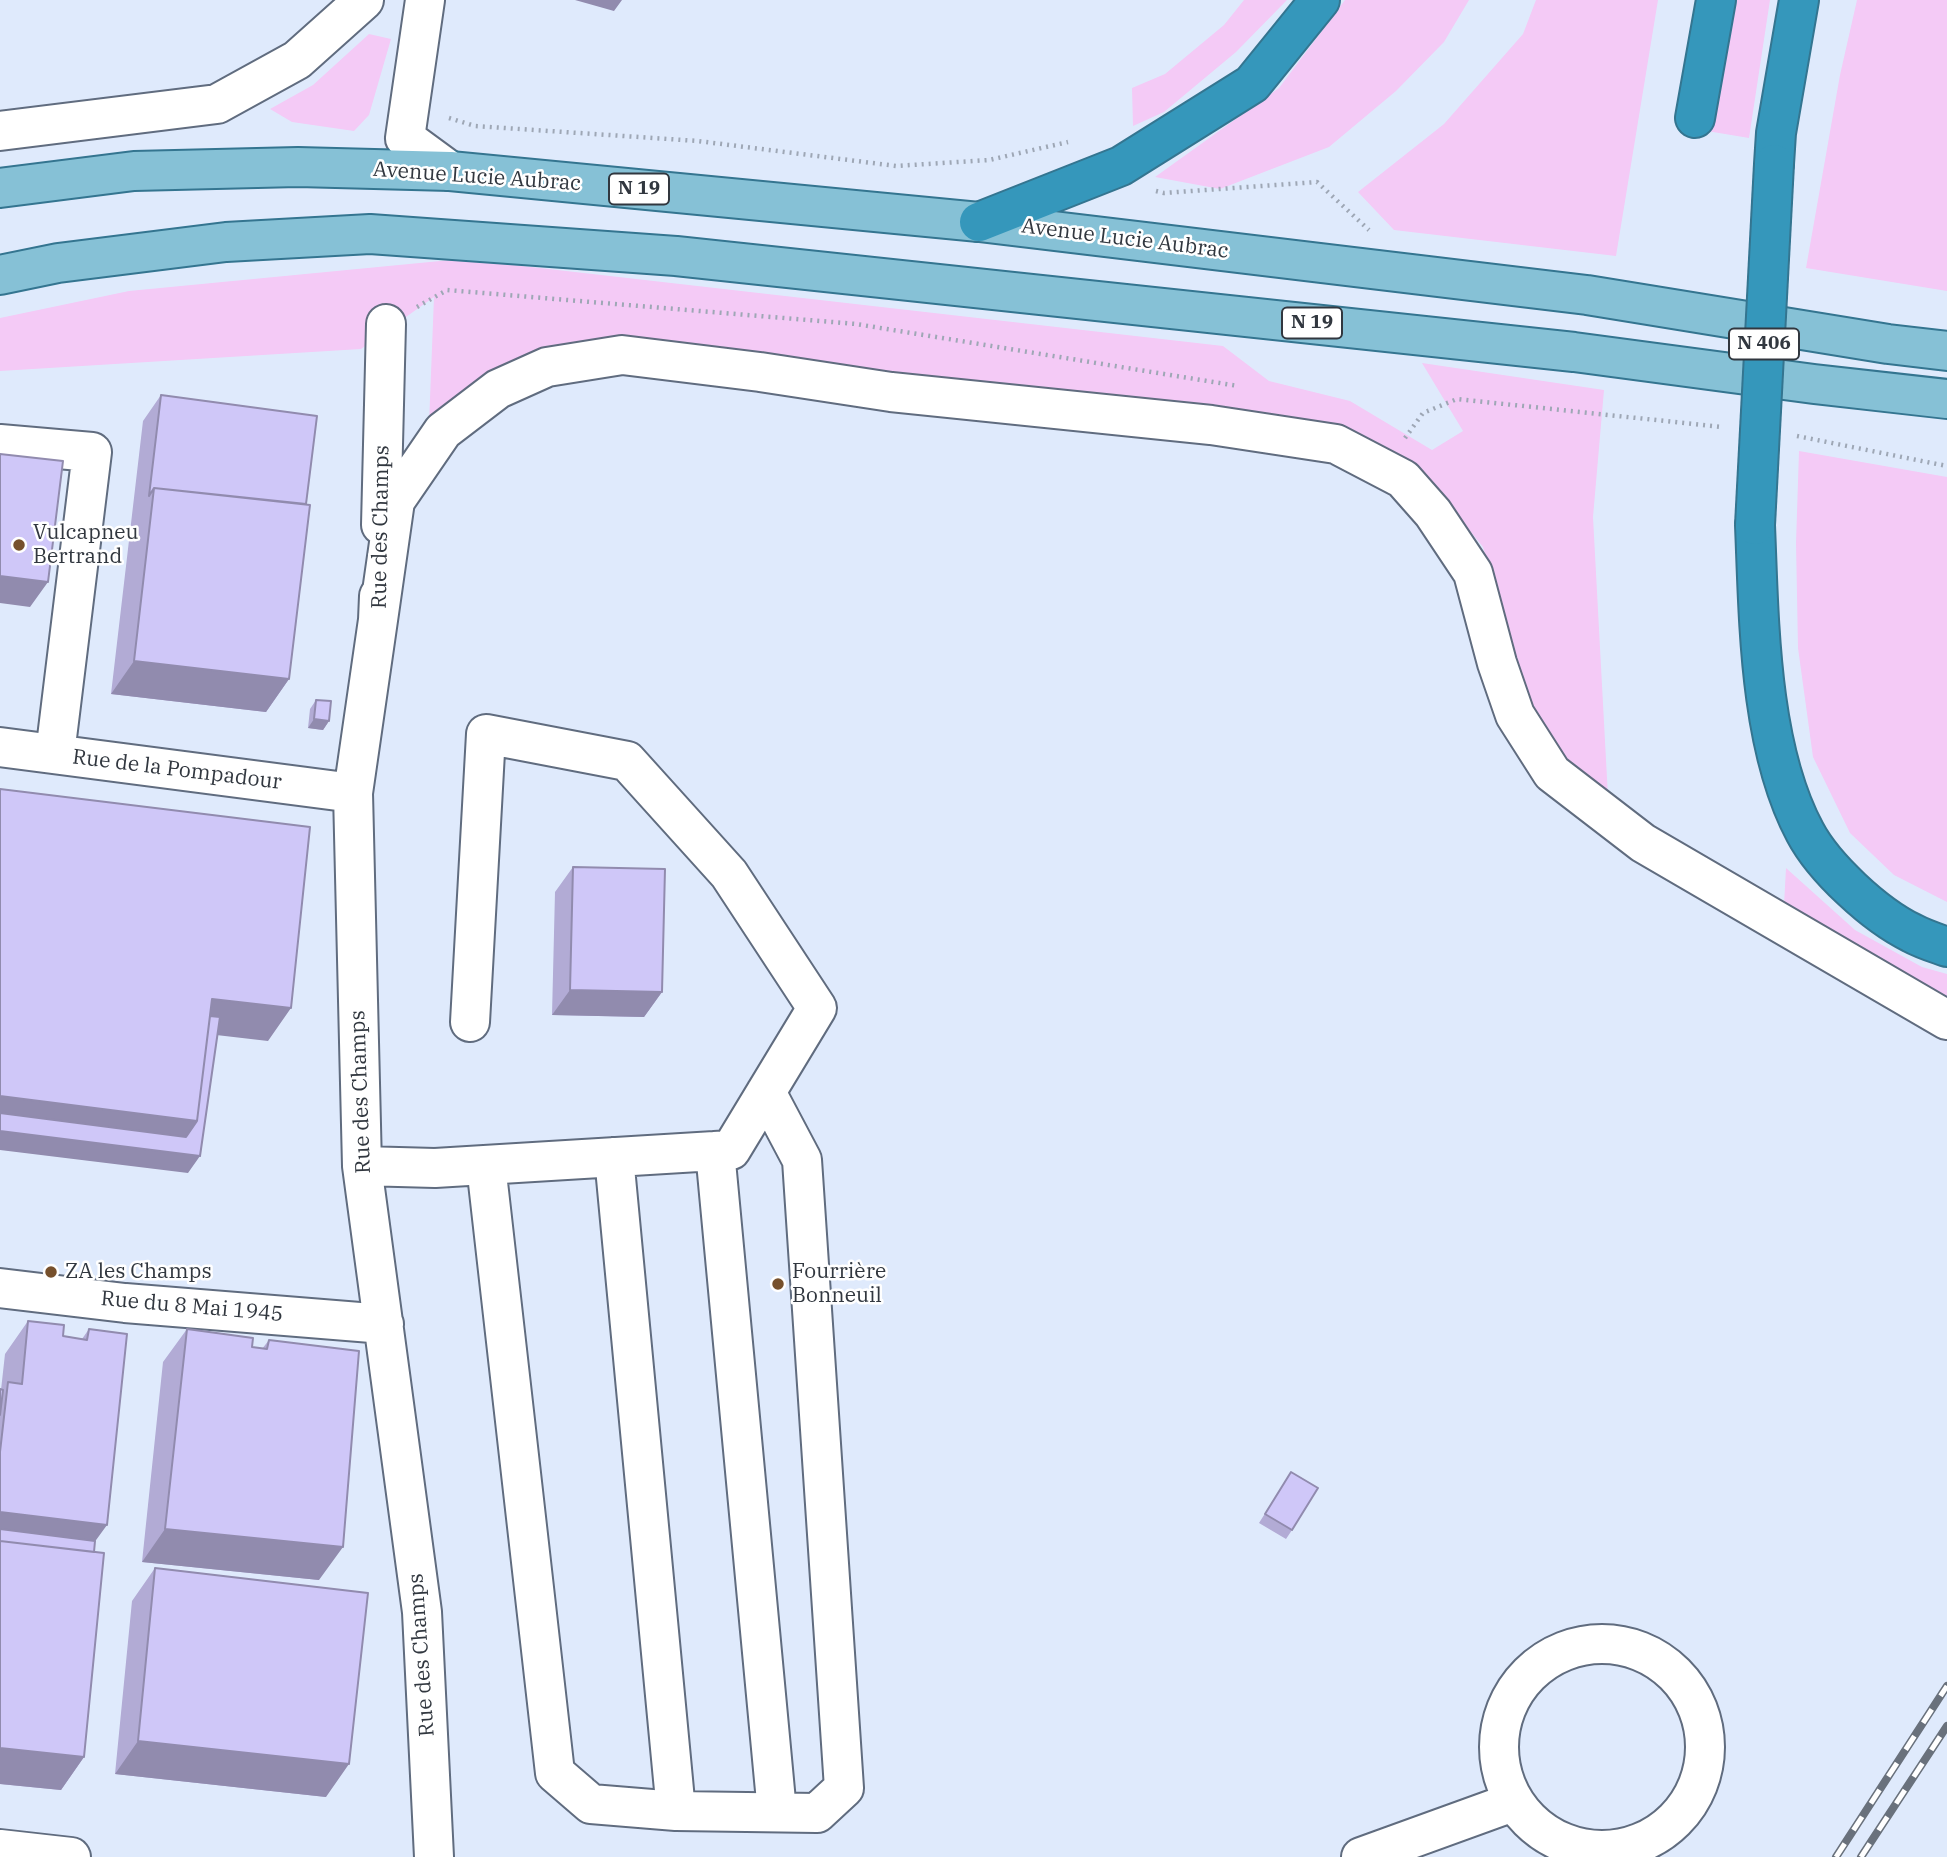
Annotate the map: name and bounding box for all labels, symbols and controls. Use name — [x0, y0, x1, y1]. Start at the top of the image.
street label: Avenue Lucie Aubrac — [372, 157, 582, 197]
road number: N 19 — [609, 174, 669, 204]
street label: Avenue Lucie Aubrac — [1020, 214, 1230, 264]
road number: N 19 — [1282, 308, 1342, 338]
road number: N 406 — [1729, 328, 1799, 360]
street label: Rue des Champs — [367, 445, 395, 609]
place label: Vulcapneu Bertrand — [33, 520, 139, 570]
marker: Vulcapneu Bertrand — [11, 537, 27, 553]
street label: Rue de la Pompadour — [71, 745, 283, 795]
street label: Rue des Champs — [346, 1010, 376, 1174]
place label: ZA les Champs — [65, 1259, 212, 1285]
place label: Fourrière Bonneuil — [792, 1259, 886, 1309]
marker: ZA les Champs — [43, 1264, 59, 1280]
marker: Fourrière Bonneuil — [770, 1276, 786, 1292]
street label: Rue du 8 Mai 1945 — [100, 1286, 284, 1328]
street label: Rue des Champs — [404, 1573, 440, 1737]

